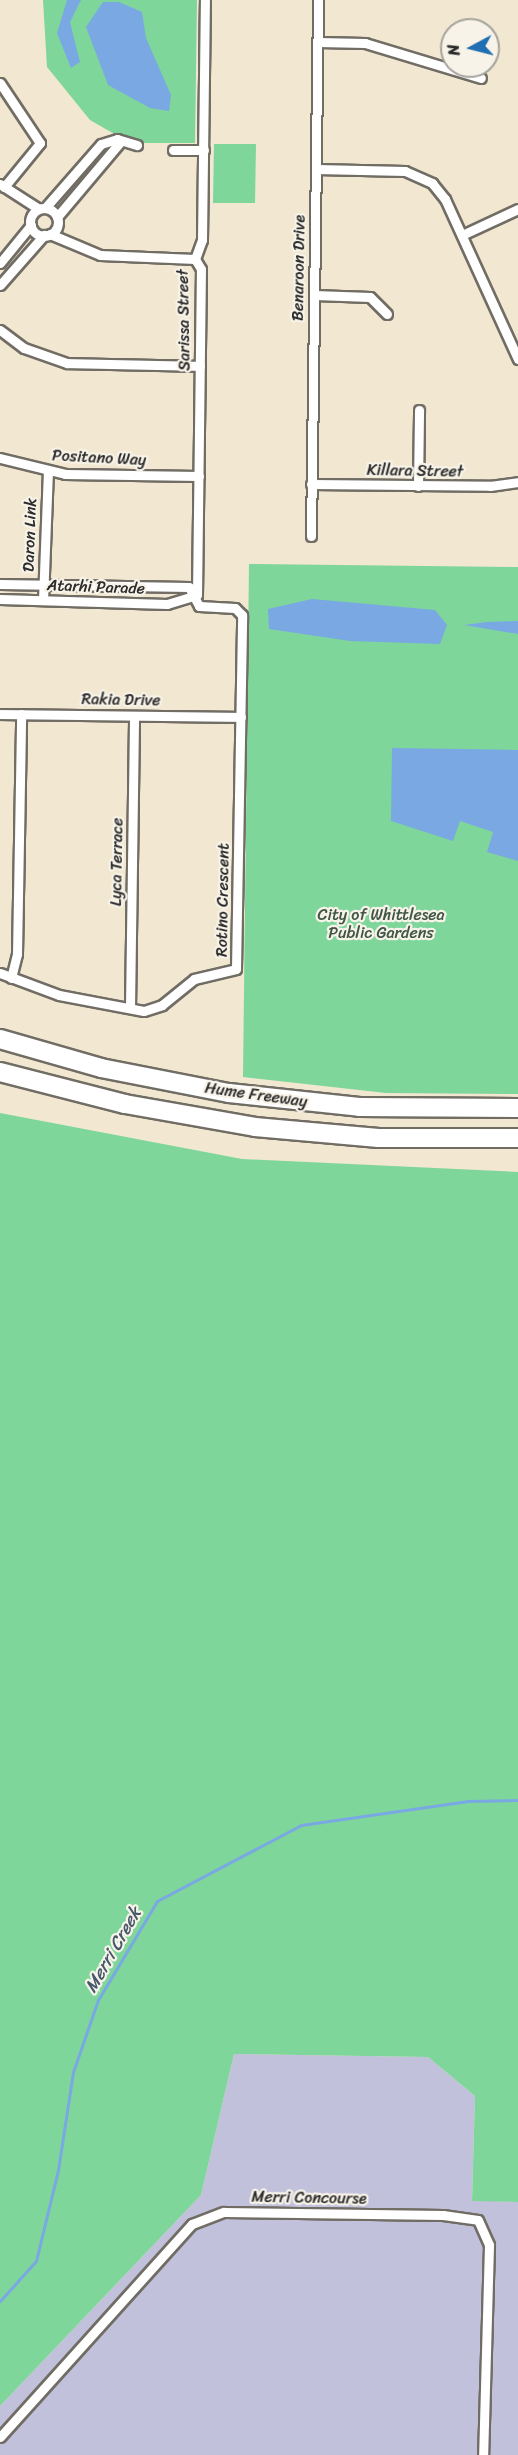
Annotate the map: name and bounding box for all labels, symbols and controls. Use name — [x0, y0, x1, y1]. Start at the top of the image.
north arrow — [440, 18, 500, 78]
text: N — [439, 43, 469, 57]
street label: Benaroon Drive — [288, 215, 310, 321]
street label: Sarissa Street — [174, 269, 194, 371]
street label: Positano Way — [51, 446, 147, 470]
street label: Killara Street — [367, 461, 463, 481]
street label: Daron Link — [19, 498, 41, 572]
street label: Atarhi Parade — [47, 576, 145, 598]
street label: Rakia Drive — [81, 690, 161, 710]
street label: Lyca Terrace — [107, 818, 127, 906]
street label: Rotino Crescent — [212, 843, 234, 957]
park label: City of Whittlesea Public Gardens — [318, 905, 444, 943]
street label: Hume Freeway — [203, 1078, 309, 1112]
water label: Merri Creek — [80, 1903, 146, 1997]
street label: Merri Concourse — [251, 2187, 367, 2209]

